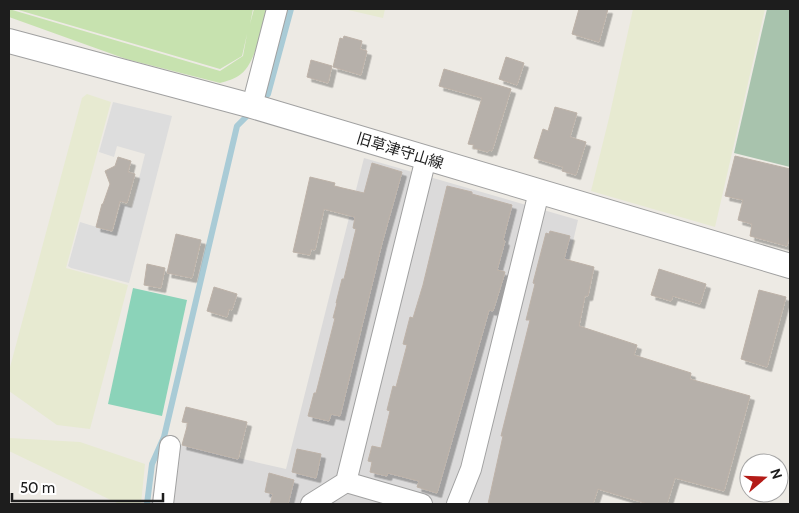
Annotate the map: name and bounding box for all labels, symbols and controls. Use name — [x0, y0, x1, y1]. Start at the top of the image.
street label: 旧草津守山線 — [354, 129, 446, 173]
north arrow — [739, 453, 789, 503]
text: N — [766, 466, 786, 481]
scale bar — [12, 470, 164, 502]
text: 50 m — [20, 479, 55, 497]

